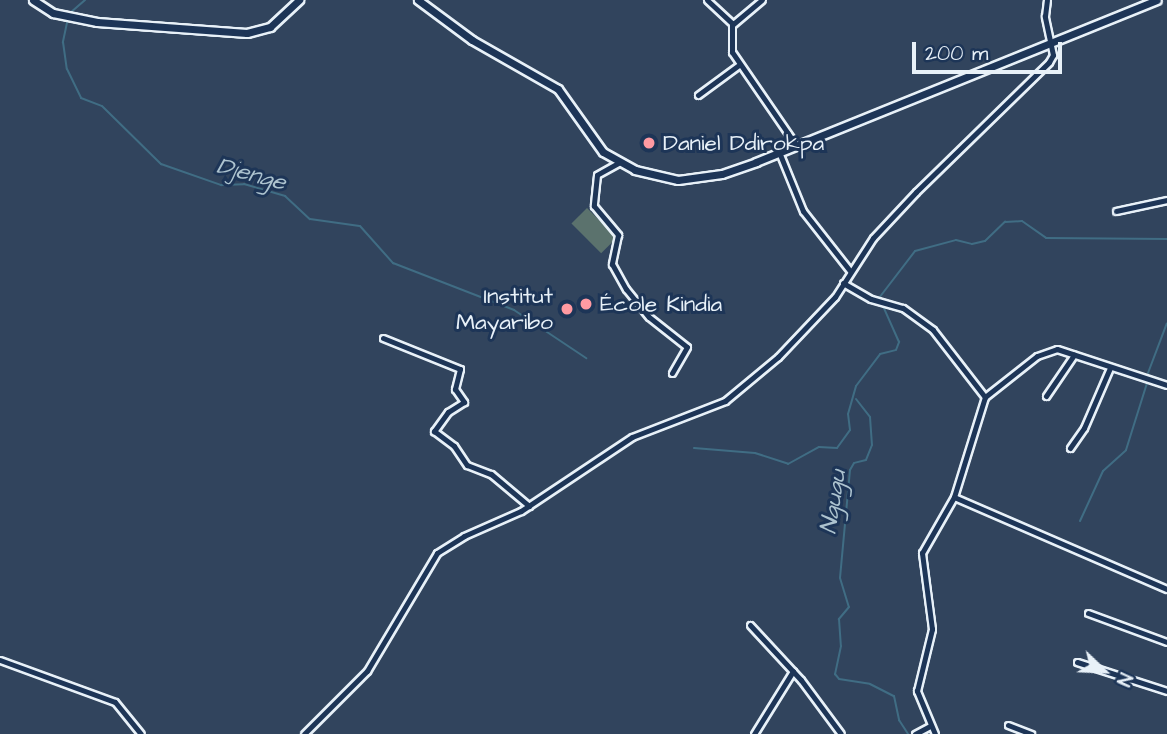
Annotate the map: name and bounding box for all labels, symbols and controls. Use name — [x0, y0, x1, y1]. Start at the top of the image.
scale bar — [915, 28, 1066, 72]
text: 200 m — [925, 39, 988, 68]
place label: Daniel Ddirokpa — [663, 129, 824, 157]
marker: Daniel Ddirokpa — [641, 135, 657, 151]
water label: Djenge — [213, 152, 289, 198]
place label: Institut Mayaribo — [456, 282, 553, 336]
place label: École Kindia — [600, 290, 722, 318]
marker: École Kindia — [578, 296, 594, 312]
marker: Institut Mayaribo — [559, 301, 575, 317]
water label: Ngugu — [815, 468, 853, 536]
north arrow — [1069, 636, 1139, 706]
text: N — [1109, 669, 1139, 690]

